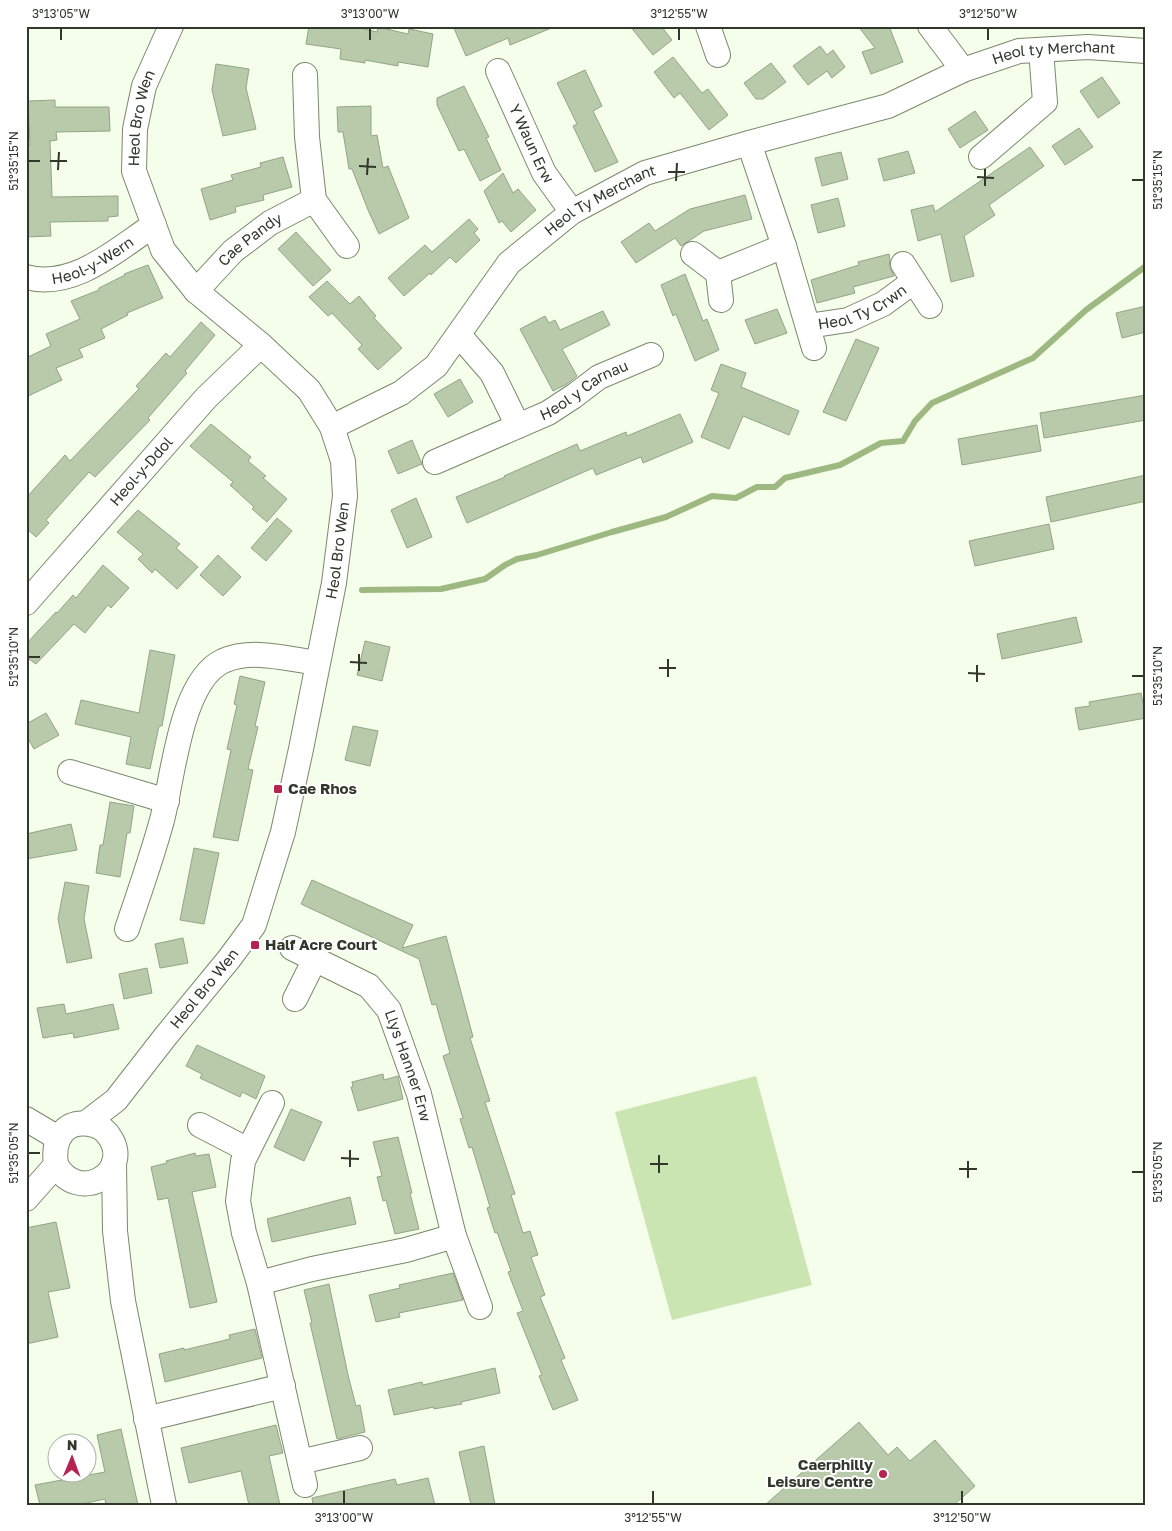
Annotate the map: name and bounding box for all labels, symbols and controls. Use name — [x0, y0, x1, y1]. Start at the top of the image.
text: 3°13'05"W — [32, 6, 90, 21]
text: 3°13'00"W — [341, 6, 400, 21]
text: 3°12'55"W — [650, 6, 708, 21]
text: 3°12'50"W — [959, 6, 1017, 21]
street label: Heol ty Merchant — [989, 37, 1116, 68]
street label: Heol Bro Wen — [124, 67, 158, 167]
street label: Y Waun Erw — [506, 101, 558, 186]
text: 51°35'15"N — [6, 131, 21, 191]
text: 51°35'15"N — [1150, 150, 1165, 210]
street label: Heol Ty Merchant — [540, 160, 658, 239]
street label: Cae Pandy — [214, 208, 285, 269]
street label: Heol-y-Wern — [50, 232, 137, 287]
street label: Heol Ty Crwn — [817, 280, 909, 332]
street label: Heol y Carnau — [537, 356, 631, 423]
street label: Heol-y-Ddol — [106, 432, 176, 509]
street label: Heol Bro Wen — [321, 501, 352, 601]
text: 51°35'10"N — [6, 627, 21, 687]
text: 51°35'10"N — [1150, 646, 1165, 706]
place label: Cae Rhos — [288, 779, 357, 797]
marker: Cae Rhos — [272, 783, 284, 795]
place label: Half Acre Court — [265, 935, 377, 953]
marker: Half Acre Court — [249, 939, 261, 951]
street label: Heol Bro Wen — [166, 945, 242, 1032]
street label: Llys Hanner Erw — [382, 1007, 435, 1123]
text: 51°35'05"N — [6, 1122, 21, 1184]
text: 51°35'05"N — [1150, 1141, 1165, 1203]
north arrow — [48, 1434, 98, 1484]
text: N — [67, 1436, 78, 1453]
place label: Caerphilly Leisure Centre — [767, 1455, 873, 1490]
marker: Caerphilly Leisure Centre — [877, 1468, 889, 1480]
text: 3°13'00"W — [315, 1510, 374, 1525]
text: 3°12'55"W — [624, 1510, 682, 1525]
text: 3°12'50"W — [933, 1510, 991, 1525]

